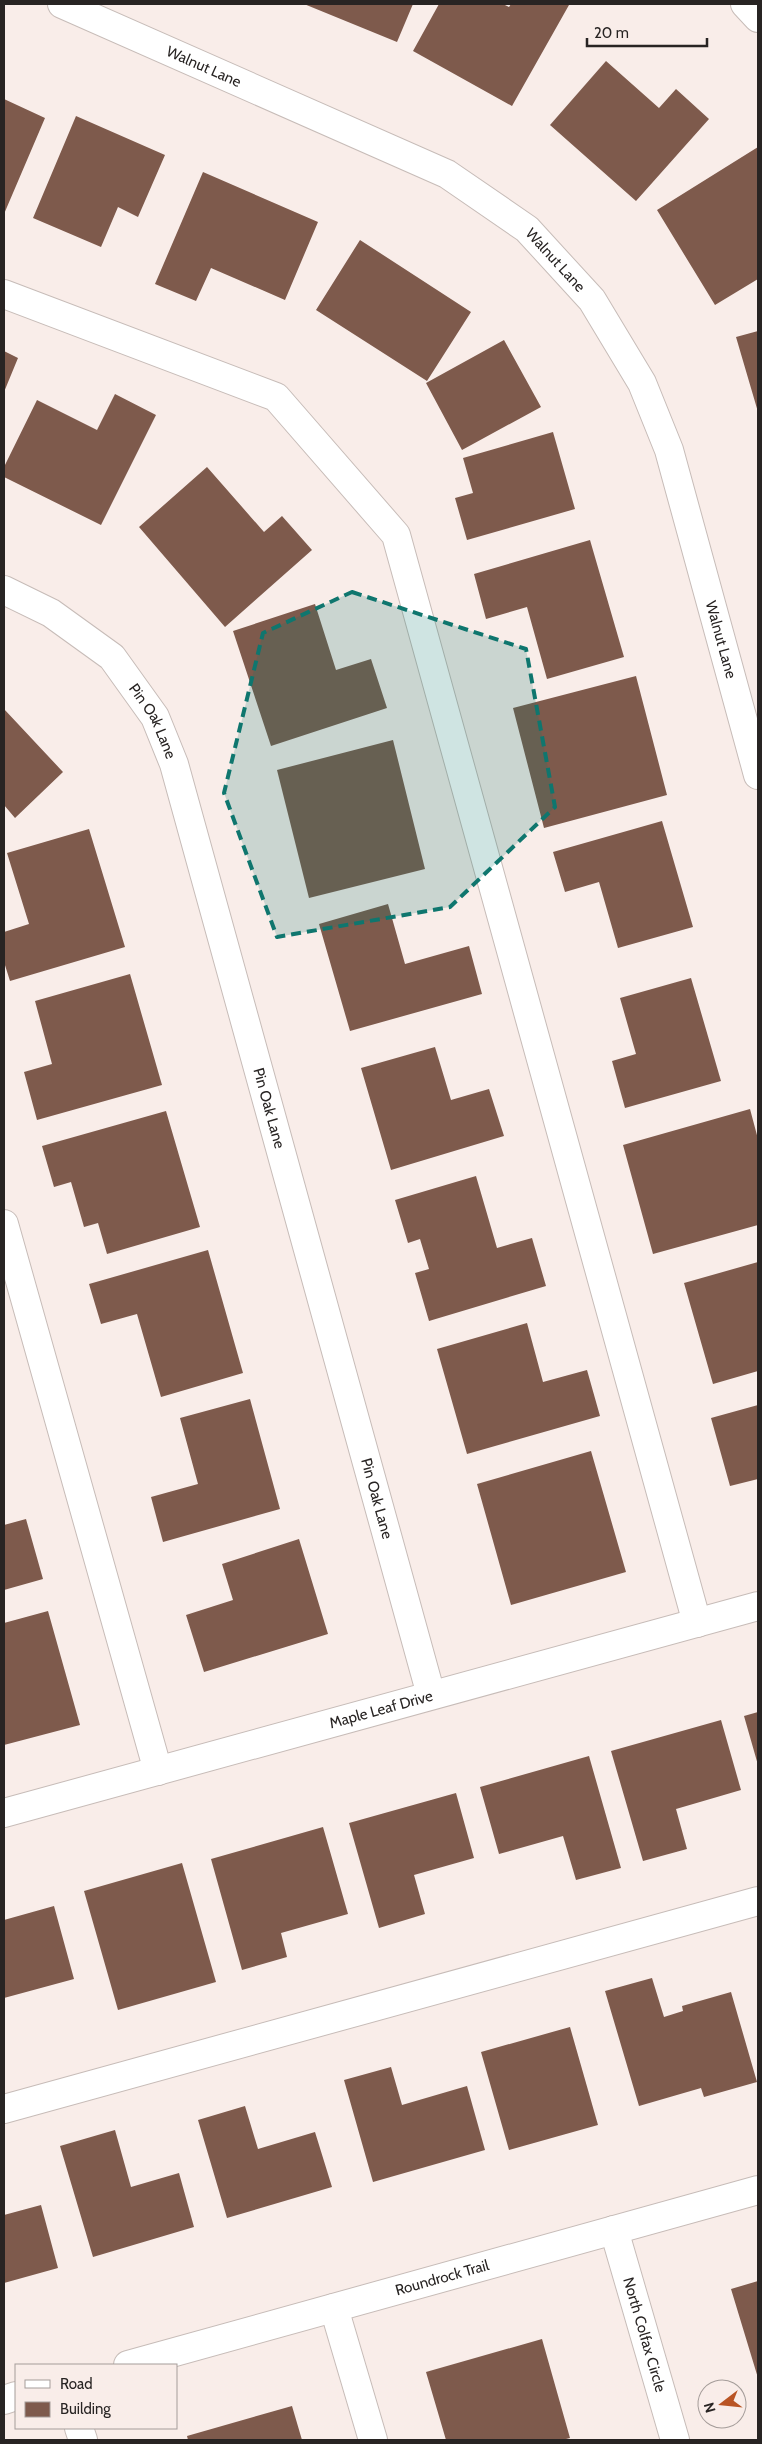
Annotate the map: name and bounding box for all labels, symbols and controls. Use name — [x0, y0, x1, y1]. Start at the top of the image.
scale bar — [587, 15, 707, 47]
text: 20 m — [594, 24, 629, 42]
street label: Walnut Lane — [164, 42, 244, 91]
street label: Walnut Lane — [522, 224, 589, 296]
street label: Walnut Lane — [702, 599, 740, 681]
street label: Pin Oak Lane — [125, 680, 180, 762]
street label: Pin Oak Lane — [249, 1066, 289, 1151]
street label: Pin Oak Lane — [357, 1456, 397, 1541]
street label: Maple Leaf Drive — [327, 1687, 435, 1732]
street label: Roundrock Trail — [393, 2256, 491, 2299]
street label: North Colfax Circle — [619, 2275, 670, 2395]
legend — [15, 2364, 178, 2429]
text: Road — [60, 2375, 93, 2393]
north arrow — [697, 2379, 747, 2429]
text: Building — [60, 2400, 111, 2418]
text: N — [699, 2400, 720, 2415]

